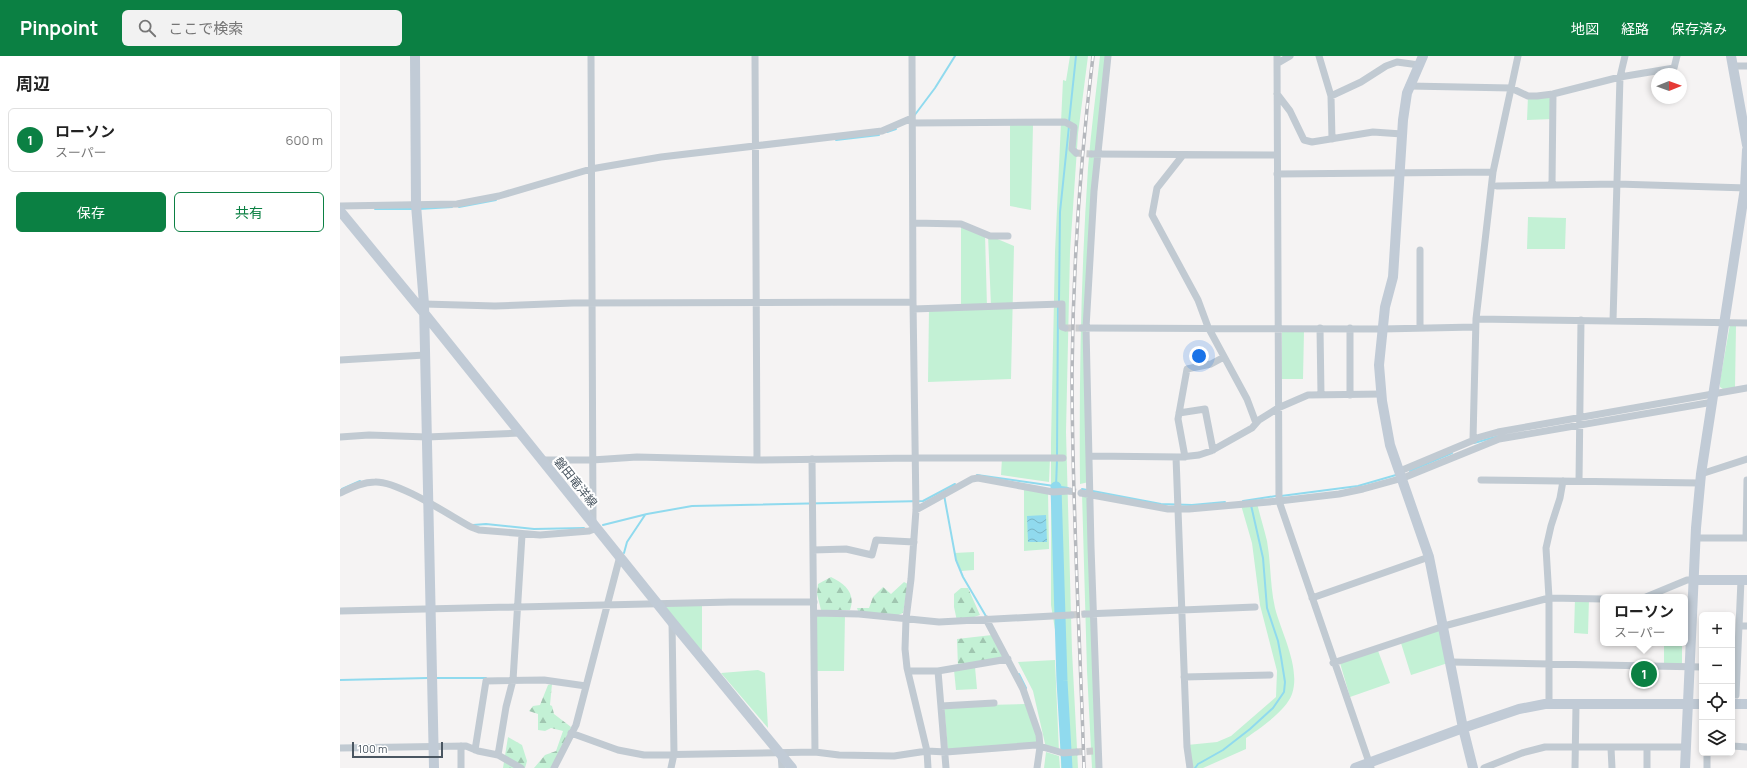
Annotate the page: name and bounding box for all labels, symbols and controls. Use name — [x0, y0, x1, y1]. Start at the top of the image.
search box — [122, 10, 402, 46]
text: Pinpoint — [20, 15, 98, 41]
icon: search — [136, 17, 158, 39]
text: ここで検索 — [168, 18, 243, 39]
text: 地図 — [1571, 19, 1599, 38]
text: 経路 — [1621, 19, 1649, 38]
text: 保存済み — [1671, 19, 1727, 38]
north arrow — [1651, 68, 1687, 104]
text: 周辺 — [16, 72, 50, 95]
text: ローソン — [55, 121, 115, 142]
text: 1 — [27, 131, 33, 149]
text: 600 m — [285, 131, 323, 149]
text: スーパー — [55, 143, 107, 161]
button: 保存 — [16, 192, 166, 232]
button: 共有 — [174, 192, 324, 232]
your location — [1189, 346, 1209, 366]
street label: 磐田竜洋線 — [551, 453, 601, 511]
popup — [1600, 594, 1688, 646]
text: ローソン — [1614, 601, 1674, 622]
map controls — [1699, 612, 1735, 756]
button: + — [1699, 612, 1735, 648]
text: スーパー — [1614, 623, 1666, 641]
button: − — [1699, 648, 1735, 684]
pin: 1 — [1631, 659, 1657, 689]
button: locate — [1699, 684, 1735, 720]
button: layers — [1699, 720, 1735, 756]
scale bar — [352, 740, 443, 759]
text: 100 m — [358, 741, 387, 756]

